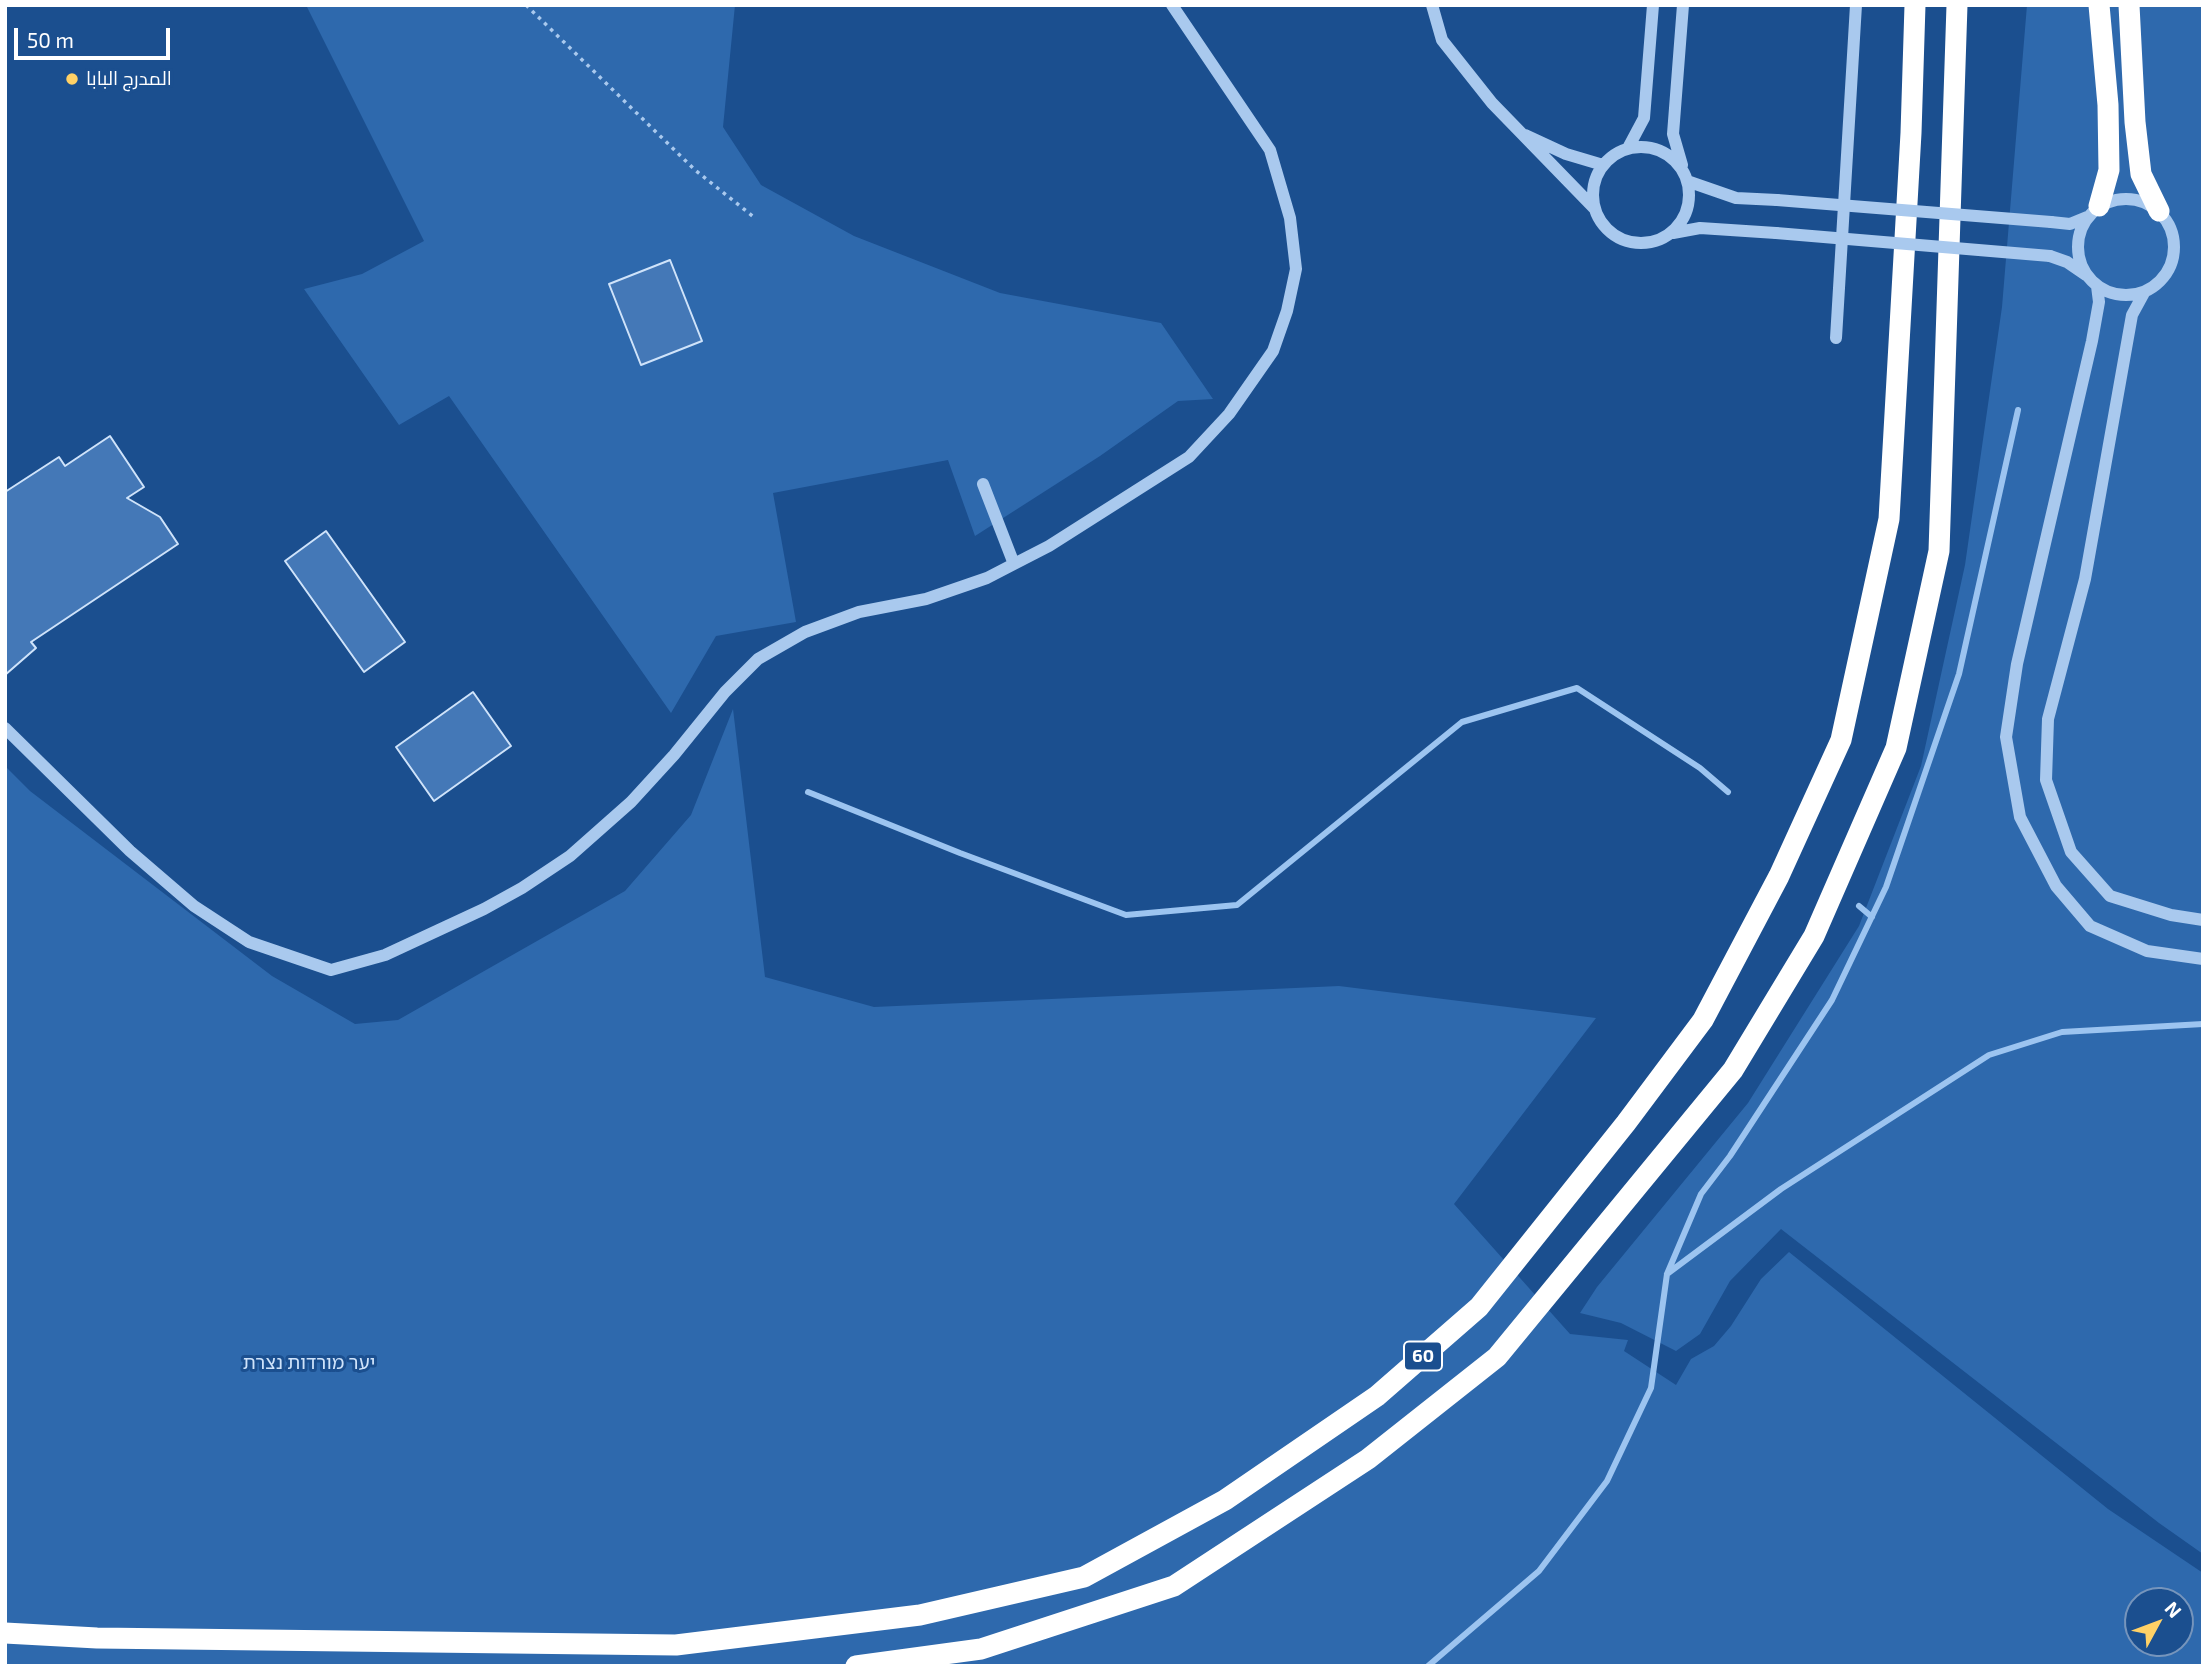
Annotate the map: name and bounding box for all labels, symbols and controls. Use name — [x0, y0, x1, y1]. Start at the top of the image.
scale bar — [18, 14, 173, 58]
text: 50 m — [27, 27, 74, 52]
place label: المدرج البابا — [86, 68, 172, 90]
marker: المدرج البابا — [64, 71, 80, 87]
road number: 60 — [1404, 1342, 1442, 1371]
park label: יער מורדות נצרת — [243, 1352, 375, 1374]
north arrow — [2124, 1587, 2194, 1657]
text: N — [2161, 1596, 2187, 1622]

